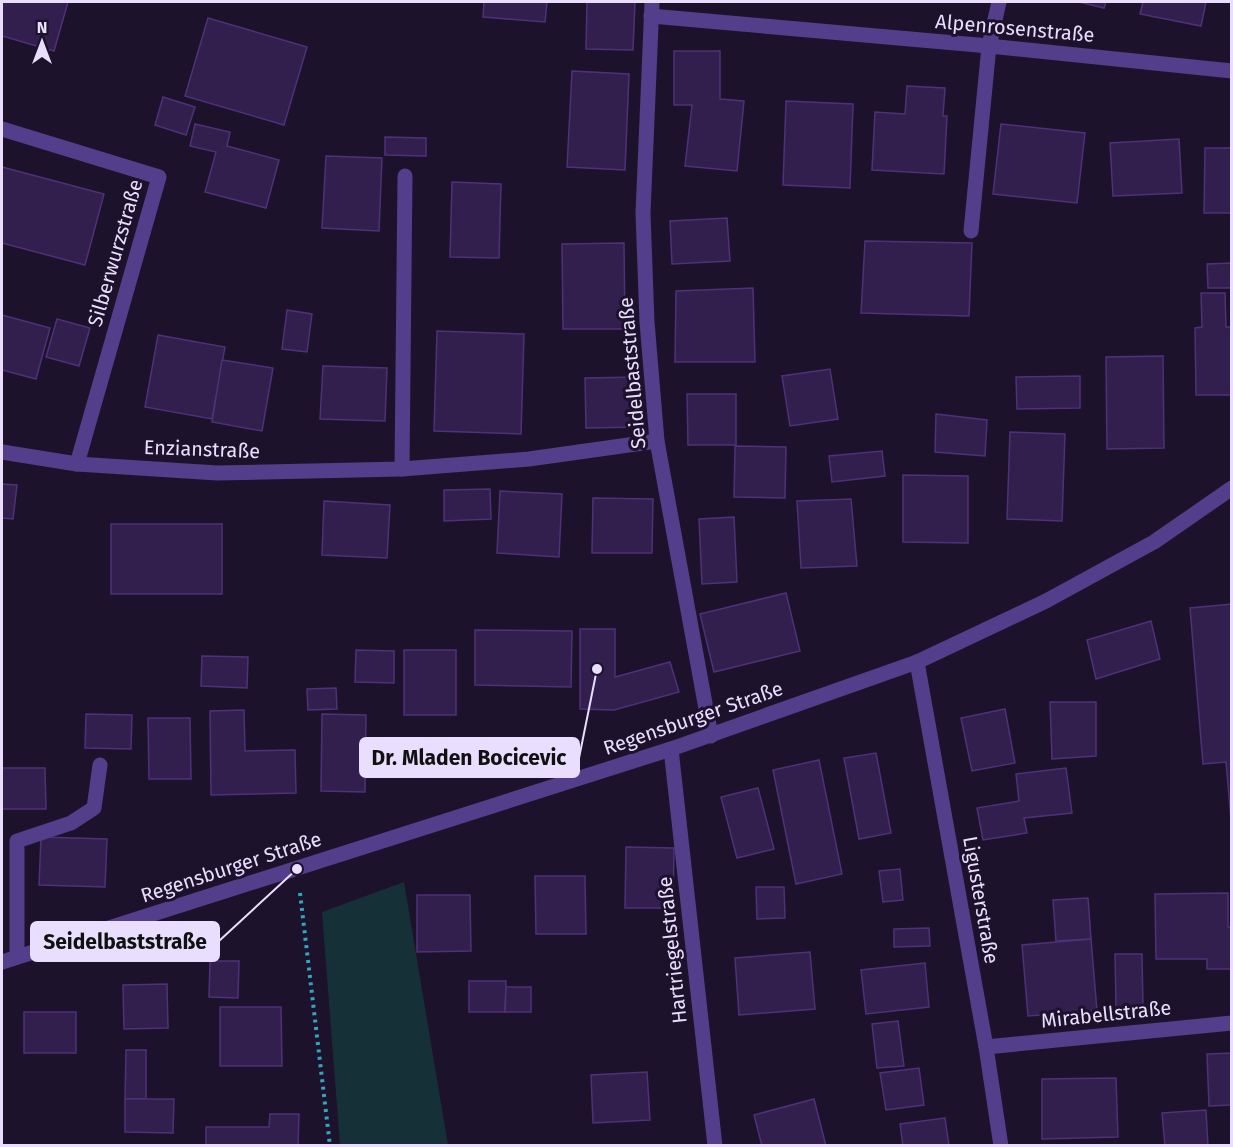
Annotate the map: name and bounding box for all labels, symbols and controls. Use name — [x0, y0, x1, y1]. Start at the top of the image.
street label: Alpenrosenstraße — [934, 9, 1096, 47]
north arrow — [12, 12, 72, 72]
text: N — [37, 18, 47, 37]
street label: Silberwurzstraße — [82, 177, 148, 329]
street label: Seidelbaststraße — [613, 296, 651, 450]
street label: Enzianstraße — [143, 435, 261, 463]
street label: Regensburger Straße — [600, 676, 786, 760]
callout: Dr. Mladen Bocicevic — [360, 738, 579, 777]
text: Dr. Mladen Bocicevic — [372, 745, 566, 771]
street label: Regensburger Straße — [138, 826, 324, 908]
street label: Ligusterstraße — [958, 834, 1004, 966]
street label: Hartriegelstraße — [652, 875, 692, 1025]
callout: Seidelbaststraße — [31, 922, 219, 961]
text: Seidelbaststraße — [43, 929, 207, 955]
street label: Mirabellstraße — [1040, 995, 1172, 1033]

